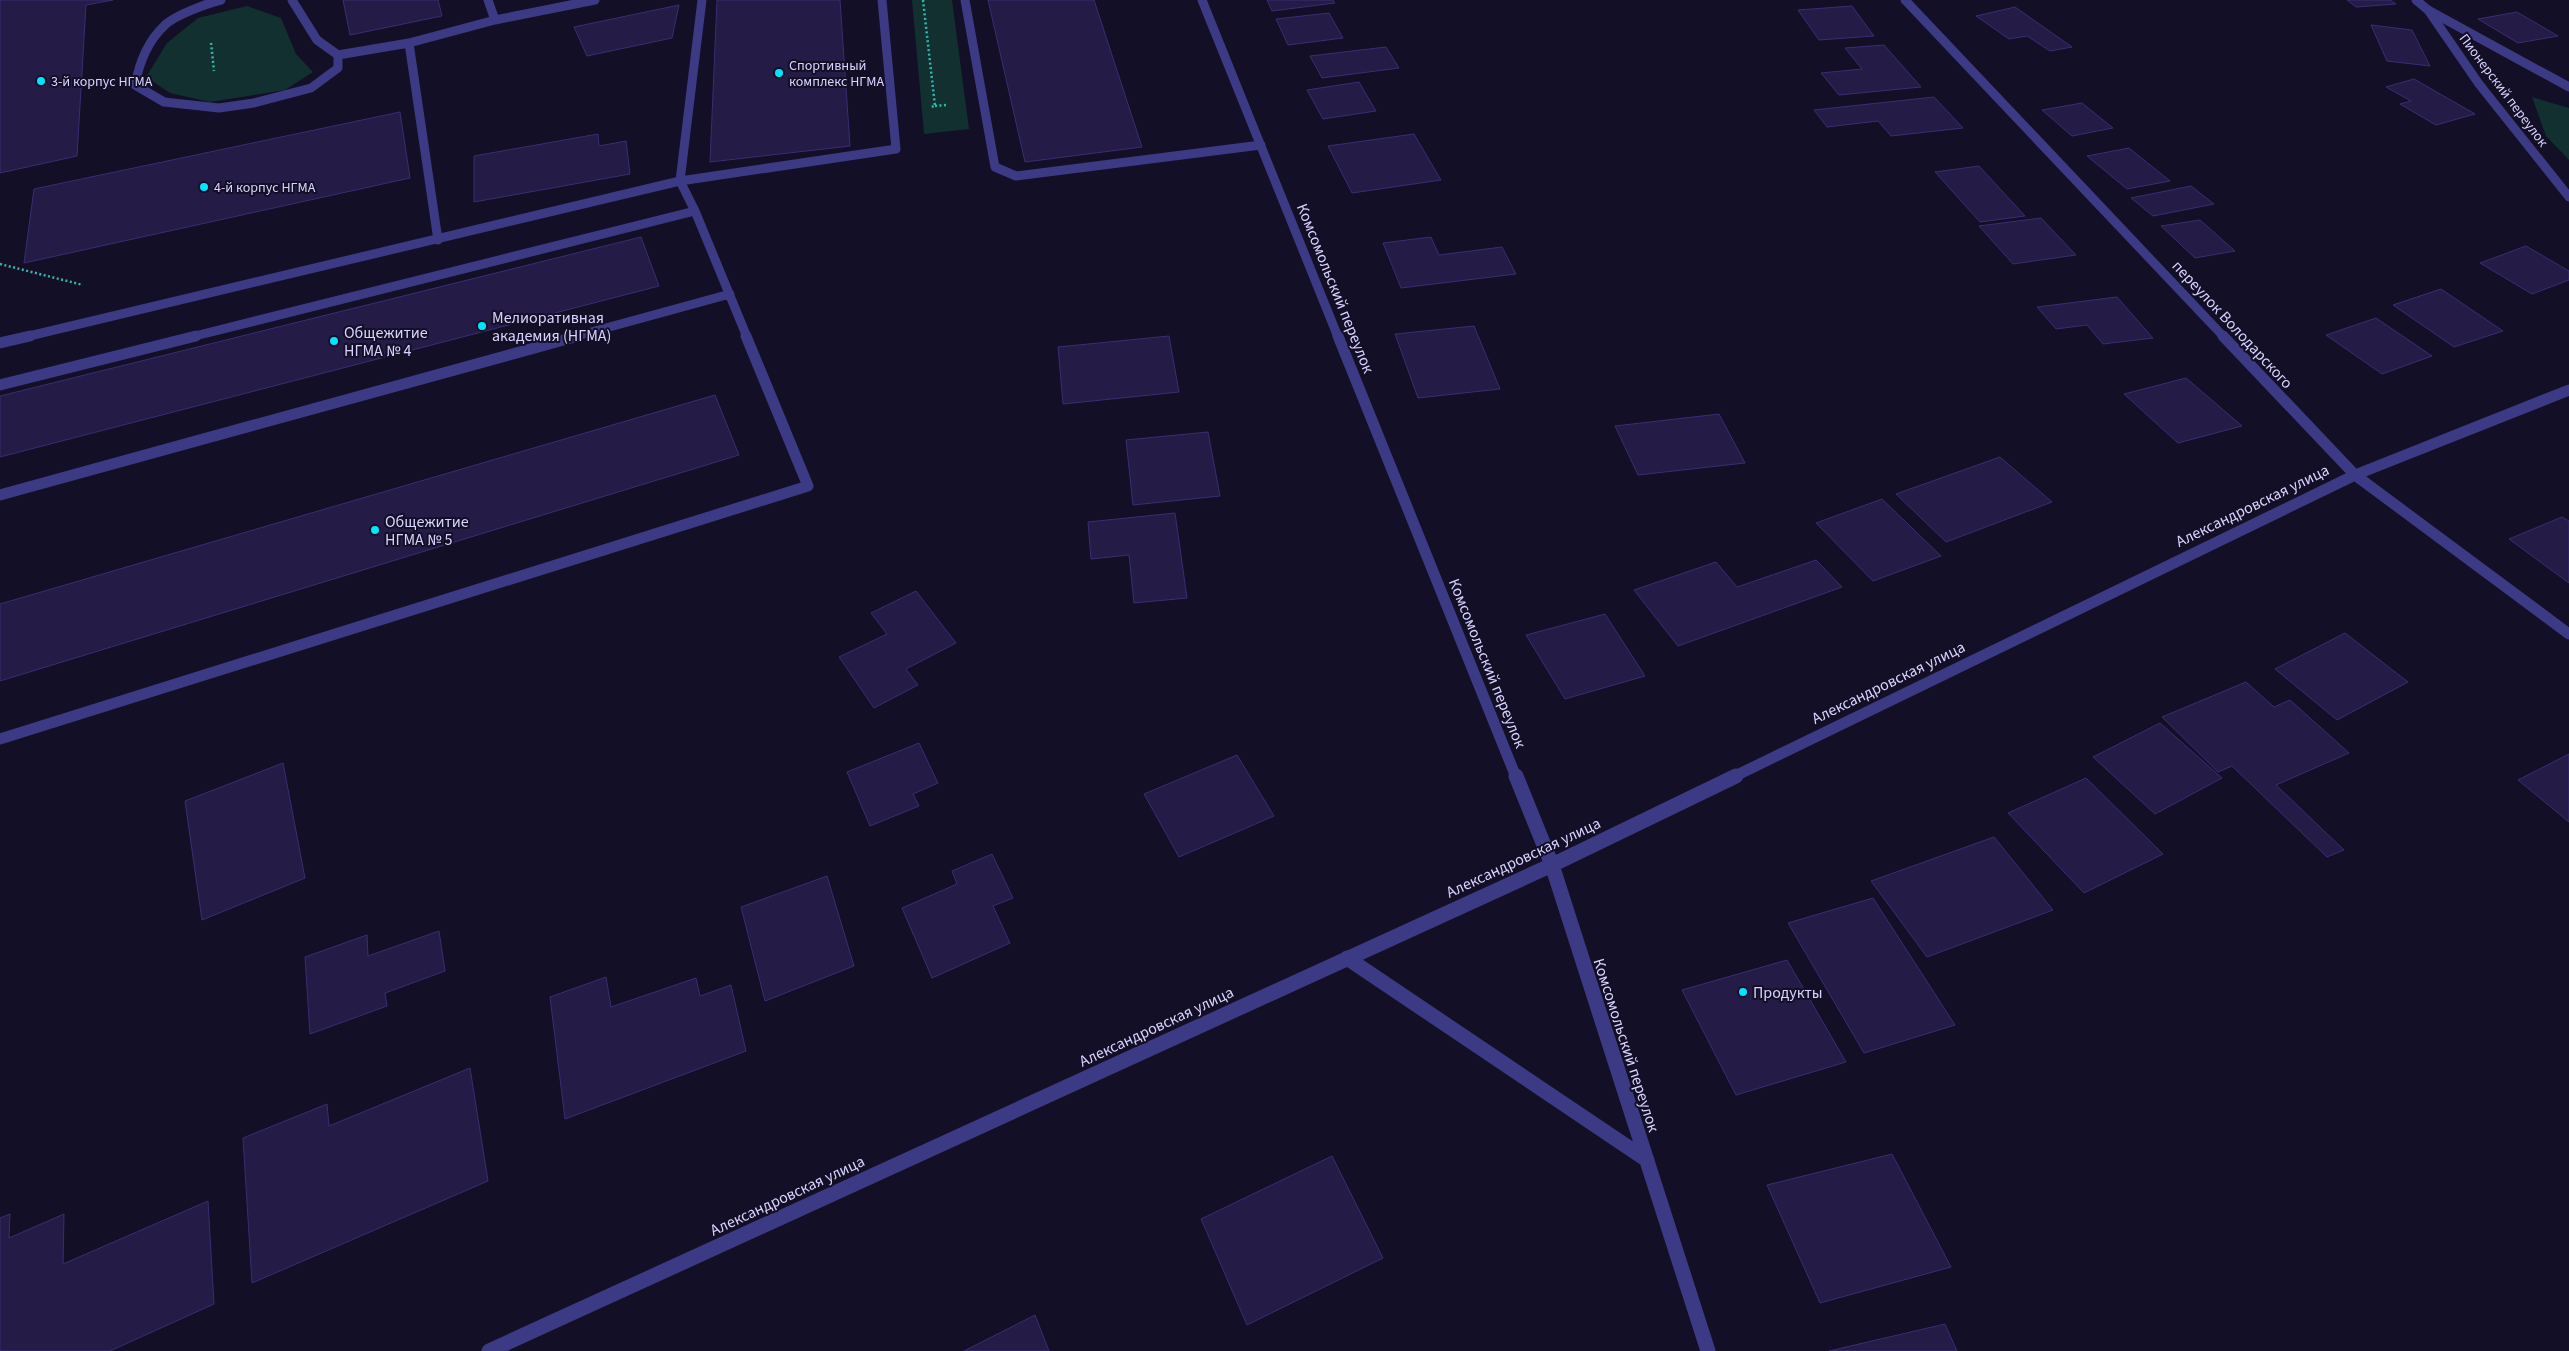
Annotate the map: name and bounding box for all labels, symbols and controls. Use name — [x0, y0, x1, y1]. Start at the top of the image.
street label: Пионерский переулок — [2454, 30, 2552, 151]
place label: Спортивный комплекс НГМА — [789, 56, 884, 92]
marker: Спортивный комплекс НГМА — [773, 67, 785, 79]
place label: 3-й корпус НГМА — [51, 72, 153, 92]
marker: 3-й корпус НГМА — [35, 75, 47, 87]
place label: 4-й корпус НГМА — [214, 178, 316, 198]
marker: 4-й корпус НГМА — [198, 181, 210, 193]
street label: Комсомольский переулок — [1291, 200, 1379, 377]
street label: переулок Володарского — [2167, 256, 2298, 394]
place label: Мелиоративная академия (НГМА) — [492, 307, 611, 347]
marker: Мелиоративная академия (НГМА) — [476, 320, 488, 332]
place label: Общежитие НГМА № 4 — [344, 322, 428, 362]
marker: Общежитие НГМА № 4 — [328, 335, 340, 347]
street label: Александровская улица — [2172, 459, 2333, 553]
place label: Общежитие НГМА № 5 — [385, 511, 469, 551]
marker: Общежитие НГМА № 5 — [369, 524, 381, 536]
street label: Комсомольский переулок — [1443, 575, 1531, 752]
street label: Александровская улица — [1808, 636, 1969, 730]
street label: Александровская улица — [1443, 812, 1604, 903]
street label: Комсомольский переулок — [1588, 956, 1665, 1135]
street label: Александровская улица — [1076, 981, 1237, 1072]
place label: Продукты — [1753, 982, 1823, 1004]
marker: Продукты — [1737, 986, 1749, 998]
street label: Александровская улица — [707, 1150, 868, 1241]

